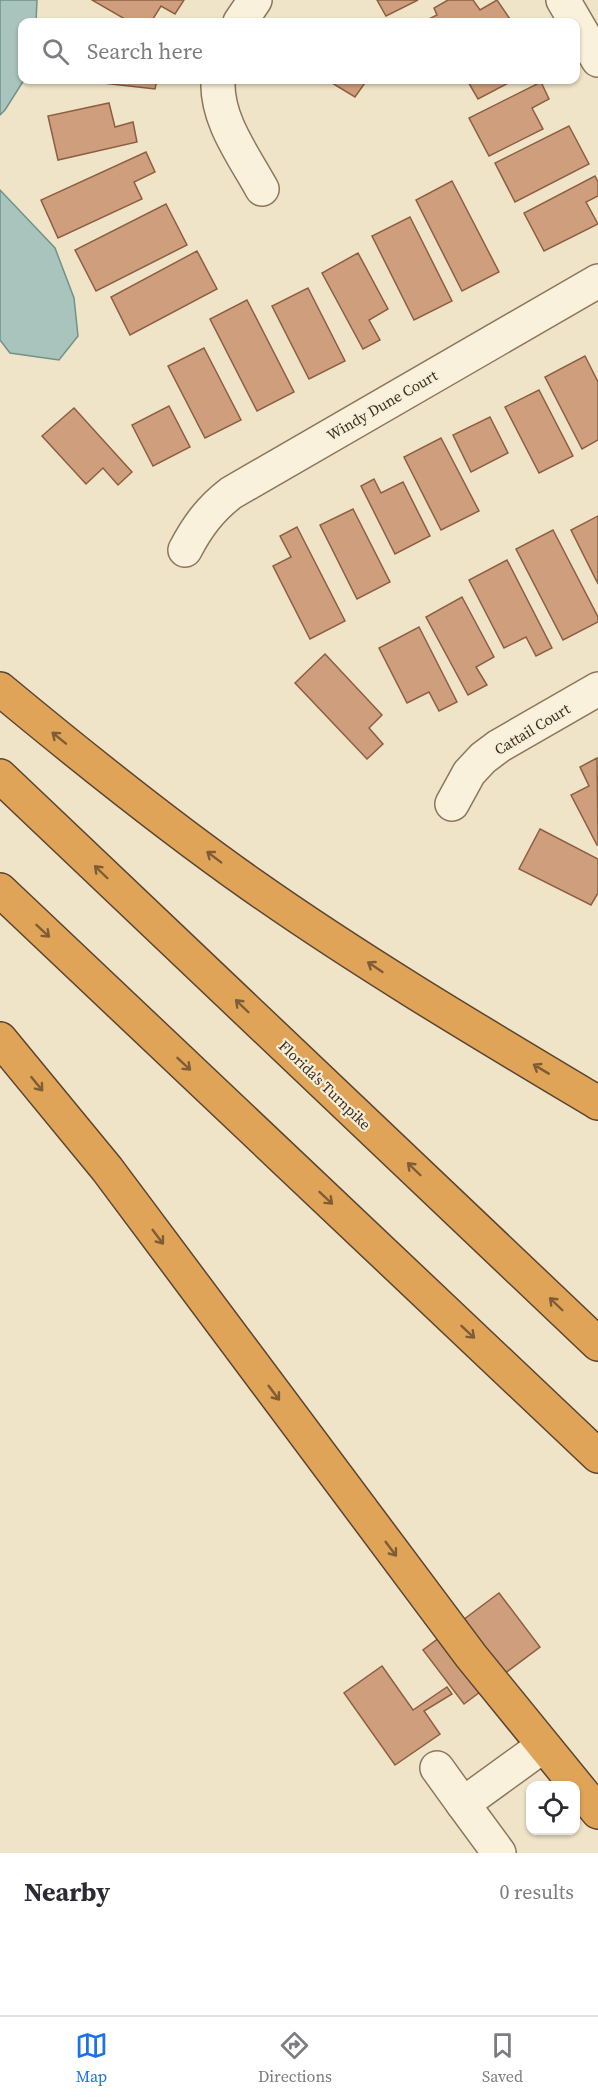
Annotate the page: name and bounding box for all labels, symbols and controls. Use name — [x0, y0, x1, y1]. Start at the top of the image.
search box — [18, 18, 580, 84]
icon: search — [39, 35, 72, 68]
text: Search here — [87, 36, 203, 66]
street label: Windy Dune Court — [323, 365, 441, 445]
street label: Cattail Court — [490, 698, 574, 760]
one-way arrow — [52, 731, 67, 745]
one-way arrow — [206, 850, 222, 863]
one-way arrow — [94, 865, 109, 879]
one-way arrow — [35, 923, 50, 938]
one-way arrow — [367, 961, 383, 973]
one-way arrow — [235, 999, 250, 1013]
street label: Florida's Turnpike — [274, 1036, 376, 1135]
one-way arrow — [177, 1057, 192, 1072]
one-way arrow — [533, 1062, 550, 1074]
one-way arrow — [30, 1076, 44, 1091]
one-way arrow — [407, 1162, 422, 1177]
one-way arrow — [318, 1191, 333, 1205]
one-way arrow — [151, 1229, 164, 1245]
one-way arrow — [548, 1296, 563, 1311]
one-way arrow — [460, 1325, 475, 1340]
one-way arrow — [268, 1385, 281, 1401]
one-way arrow — [385, 1541, 398, 1557]
map controls — [526, 1781, 580, 1835]
button: locate — [526, 1781, 580, 1835]
text: Nearby — [24, 1874, 110, 1910]
text: 0 results — [499, 1878, 574, 1906]
tab: Map — [75, 2029, 108, 2087]
tab: Directions — [258, 2029, 332, 2087]
tab: Saved — [482, 2029, 523, 2087]

